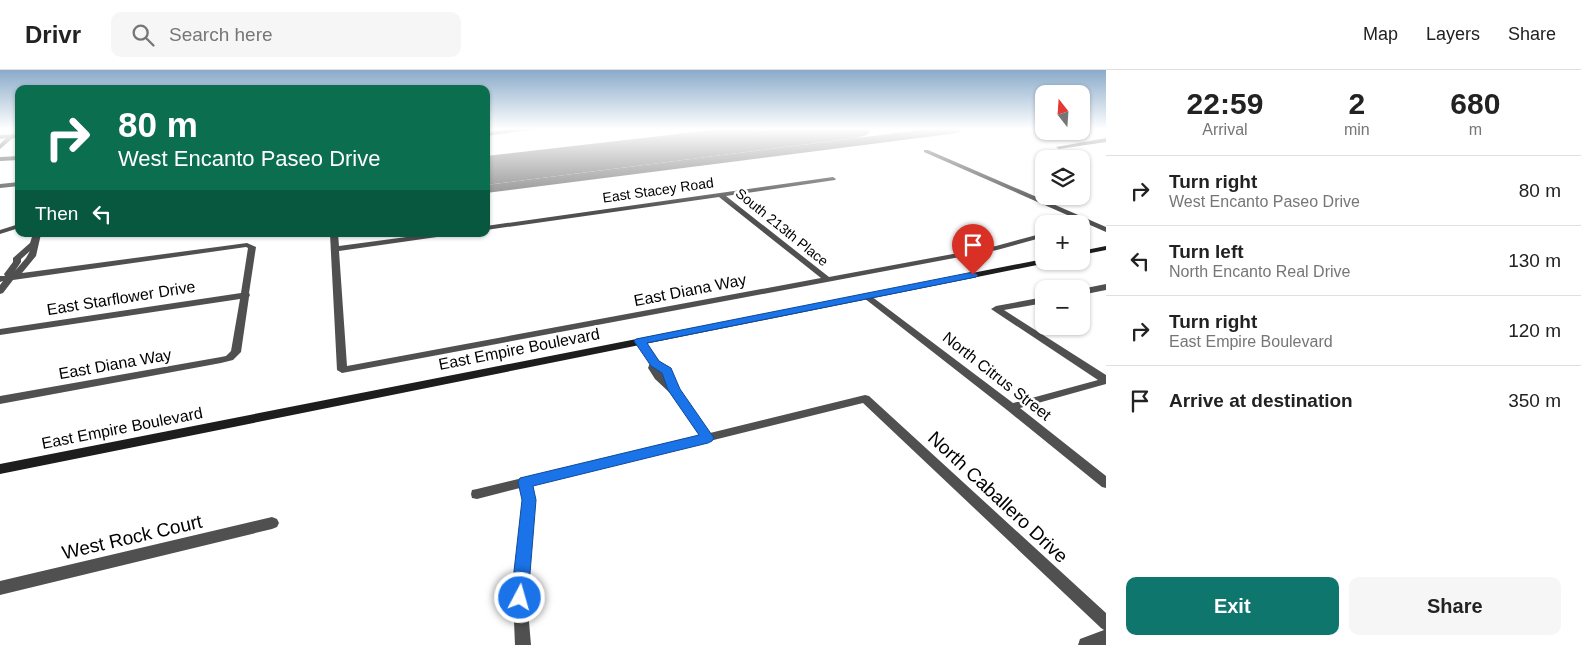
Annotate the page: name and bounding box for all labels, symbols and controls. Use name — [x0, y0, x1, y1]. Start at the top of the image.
search box — [111, 12, 461, 57]
text: Drivr — [25, 21, 81, 48]
icon: search — [129, 21, 157, 49]
text: Search here — [169, 24, 273, 45]
text: Map — [1363, 24, 1398, 44]
text: Layers — [1426, 24, 1480, 44]
text: Share — [1508, 24, 1556, 44]
north arrow — [1035, 85, 1090, 140]
map controls — [1035, 85, 1090, 335]
text: 22:59 — [1187, 87, 1263, 120]
text: 2 — [1348, 87, 1365, 120]
text: 680 — [1450, 87, 1500, 120]
icon: right — [35, 105, 100, 170]
text: 80 m — [118, 105, 198, 144]
text: Arrival — [1202, 121, 1248, 138]
text: min — [1344, 121, 1370, 138]
text: m — [1469, 121, 1482, 138]
text: West Encanto Paseo Drive — [118, 146, 381, 171]
button: layers — [1035, 150, 1090, 205]
text: Turn right — [1169, 171, 1257, 192]
street label: East Stacey Road — [601, 174, 715, 206]
icon: right — [1126, 177, 1154, 205]
text: 80 m — [1519, 180, 1561, 201]
street label: South 213th Place — [733, 185, 832, 269]
text: West Encanto Paseo Drive — [1169, 193, 1360, 210]
icon: left — [88, 200, 116, 228]
text: Then — [35, 203, 78, 224]
button: + — [1035, 215, 1090, 270]
pin — [952, 224, 994, 275]
icon: arrive — [959, 231, 987, 259]
text: Turn left — [1169, 241, 1244, 262]
icon: left — [1126, 247, 1154, 275]
text: 130 m — [1508, 250, 1561, 271]
text: North Encanto Real Drive — [1169, 263, 1350, 280]
street label: East Diana Way — [632, 271, 748, 309]
street label: East Starflower Drive — [45, 278, 197, 318]
button: − — [1035, 280, 1090, 335]
text: Turn right — [1169, 311, 1257, 332]
icon: right — [1126, 317, 1154, 345]
text: 120 m — [1508, 320, 1561, 341]
street label: East Empire Boulevard — [437, 325, 601, 373]
street label: North Citrus Street — [940, 329, 1055, 424]
text: East Empire Boulevard — [1169, 333, 1333, 350]
street label: East Diana Way — [57, 346, 173, 382]
icon: arrive — [1126, 387, 1154, 415]
text: Arrive at destination — [1169, 390, 1353, 411]
text: 350 m — [1508, 390, 1561, 411]
street label: East Empire Boulevard — [40, 404, 204, 452]
street label: North Caballero Drive — [924, 427, 1072, 567]
street label: West Rock Court — [60, 510, 205, 563]
position arrow — [493, 571, 545, 623]
button: Exit — [1126, 577, 1339, 635]
button: Share — [1349, 577, 1561, 635]

